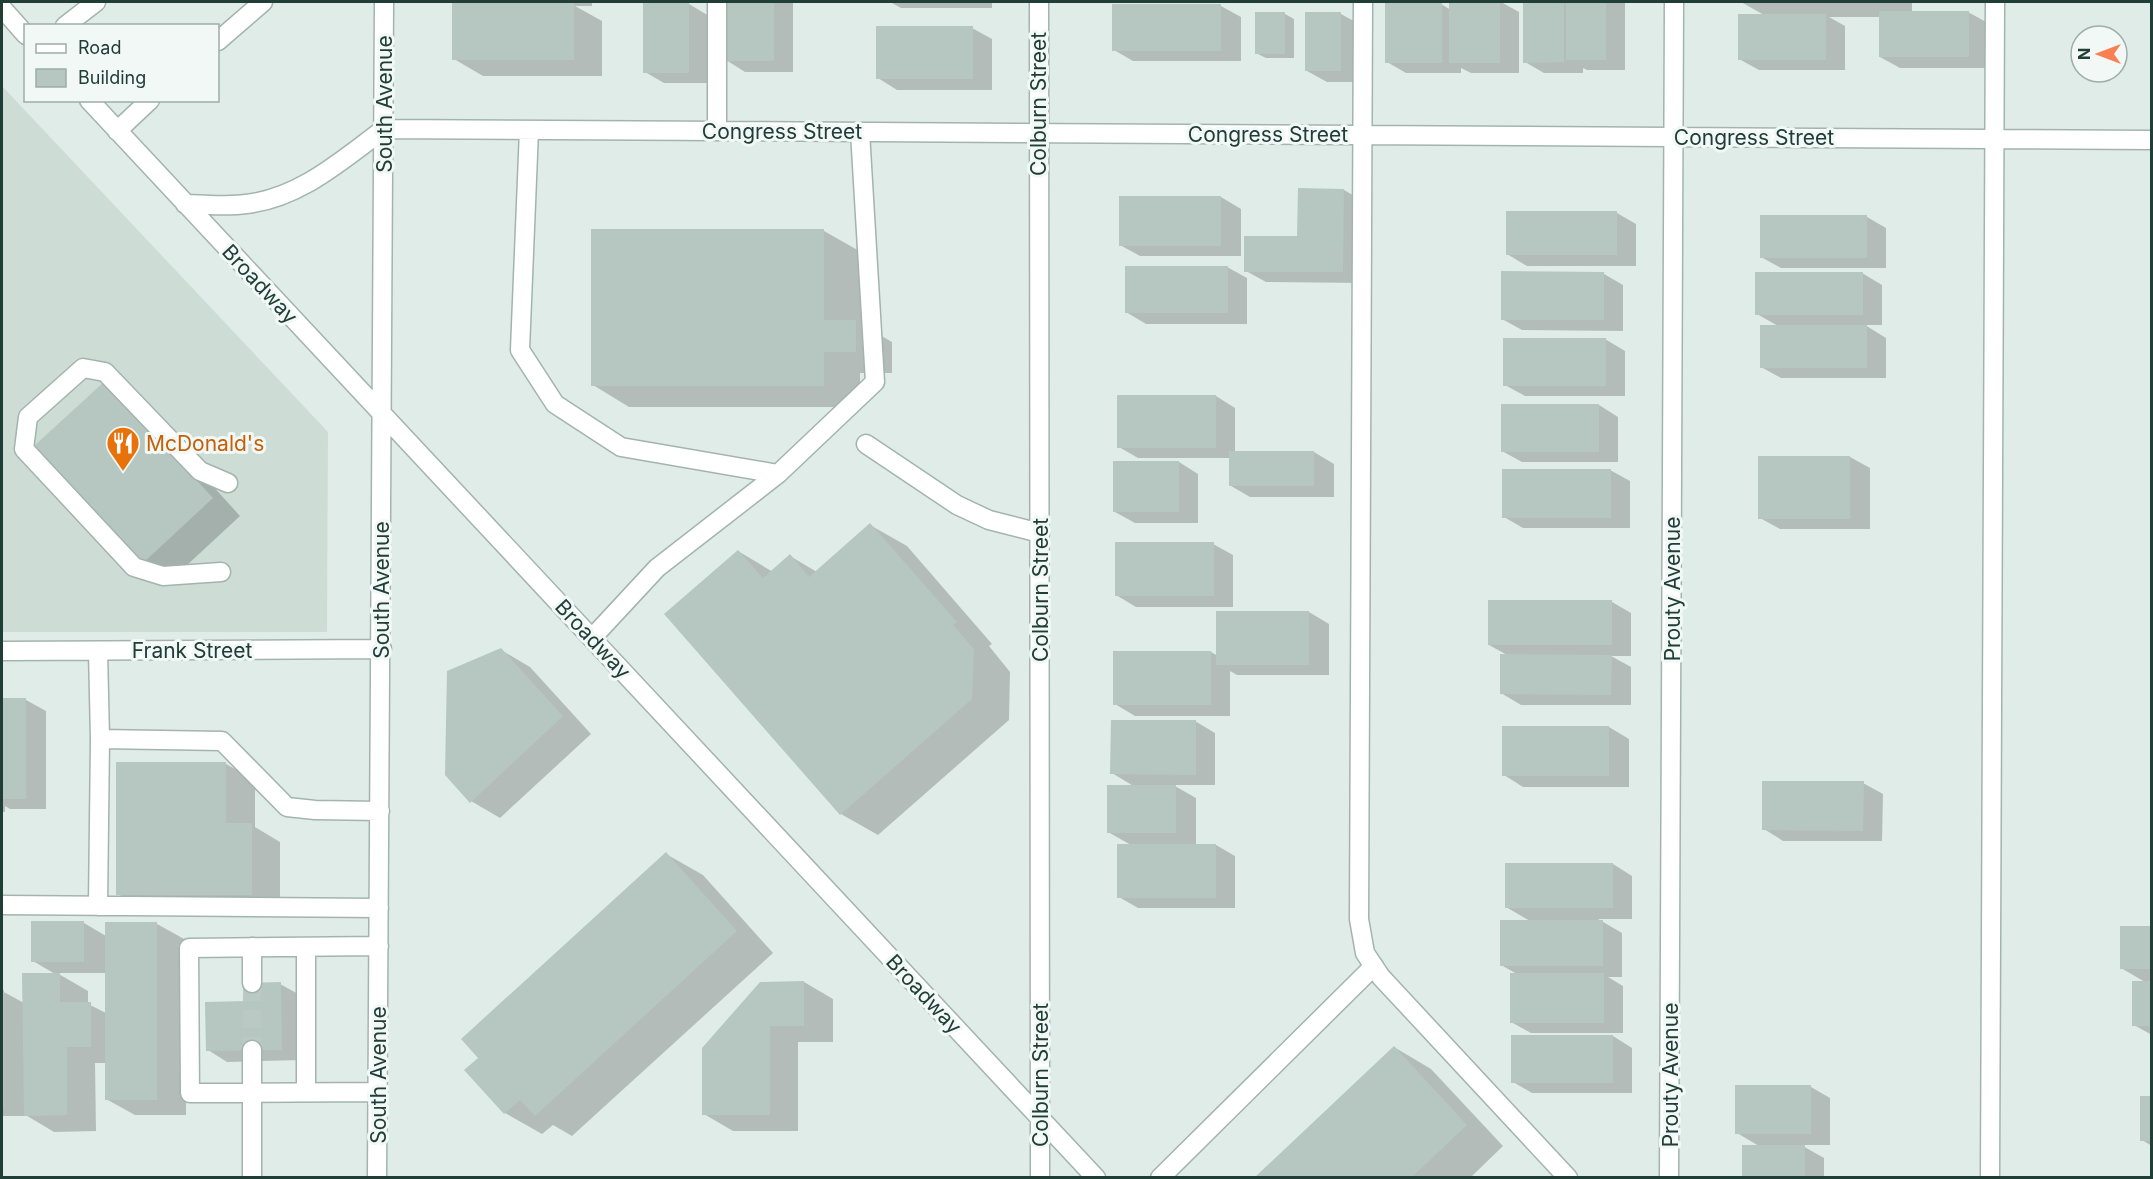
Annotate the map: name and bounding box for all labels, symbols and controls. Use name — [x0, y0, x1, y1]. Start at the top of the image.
legend — [24, 24, 219, 102]
north arrow — [2069, 24, 2129, 84]
street label: Colburn Street — [1026, 32, 1051, 176]
street label: South Avenue — [372, 35, 397, 173]
text: Road — [78, 37, 121, 58]
text: N — [2074, 48, 2094, 60]
text: Building — [78, 67, 146, 88]
street label: Congress Street — [702, 119, 862, 144]
street label: Congress Street — [1188, 122, 1348, 147]
street label: Congress Street — [1674, 125, 1834, 150]
street label: Broadway — [217, 239, 303, 329]
restaurant icon: McDonald's — [105, 425, 141, 472]
place label: McDonald's — [146, 431, 264, 456]
street label: Prouty Avenue — [1660, 517, 1685, 661]
street label: Colburn Street — [1028, 518, 1053, 662]
street label: South Avenue — [369, 521, 394, 659]
street label: Broadway — [550, 594, 636, 684]
street label: Frank Street — [132, 638, 252, 663]
street label: Broadway — [881, 949, 967, 1039]
street label: Colburn Street — [1028, 1003, 1053, 1147]
street label: Prouty Avenue — [1658, 1003, 1683, 1147]
street label: South Avenue — [366, 1006, 391, 1144]

